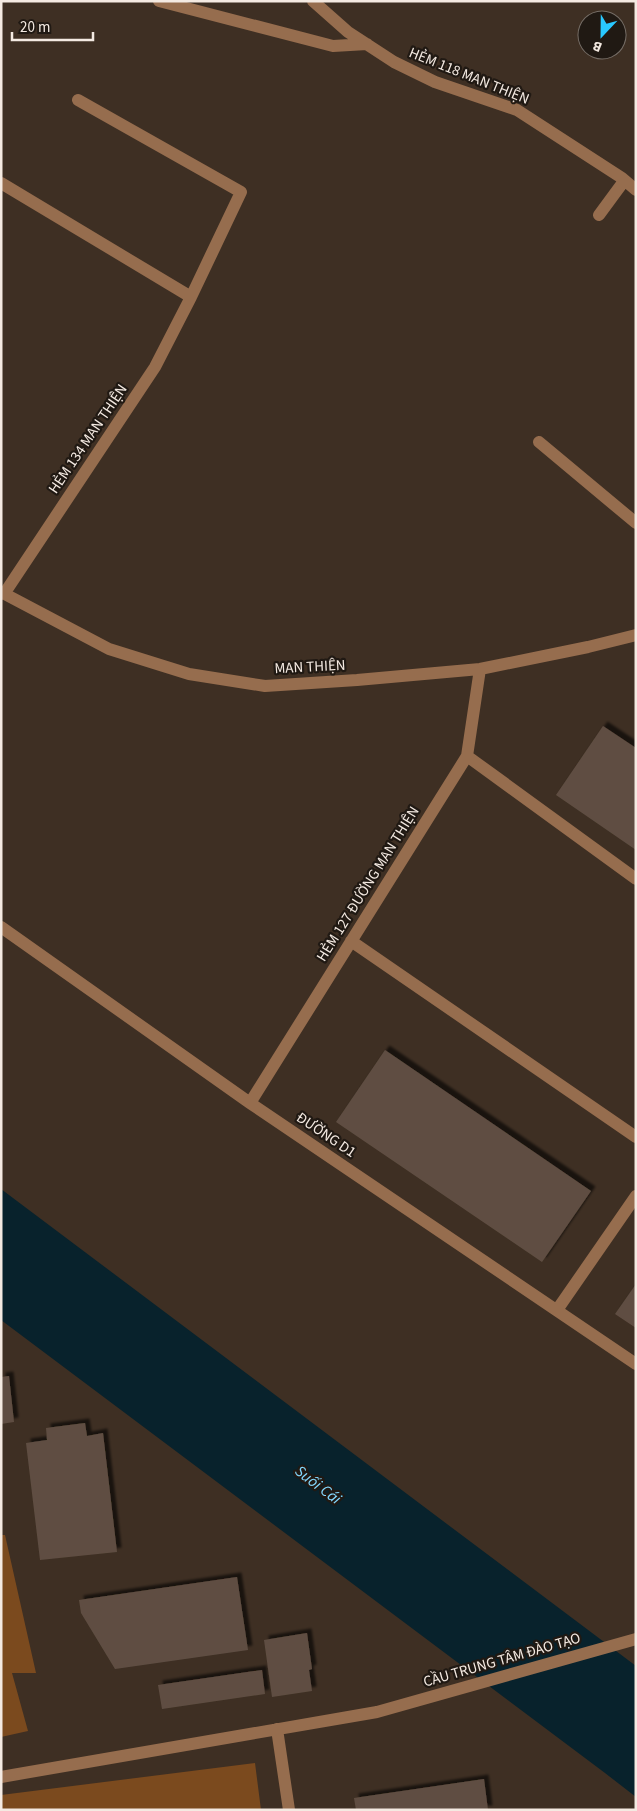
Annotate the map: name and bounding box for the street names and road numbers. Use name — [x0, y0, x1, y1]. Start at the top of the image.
street label: HẺM 118 MAN THIỆN — [406, 42, 532, 110]
street label: HẺM 134 MAN THIỆN — [43, 380, 133, 498]
street label: MAN THIỆN — [274, 655, 346, 679]
street label: HẺM 127 ĐƯỜNG MAN THIỆN — [312, 802, 424, 966]
street label: ĐƯỜNG D1 — [292, 1107, 360, 1163]
street label: CẦU TRUNG TÂM ĐÀO TẠO — [421, 1627, 583, 1693]

